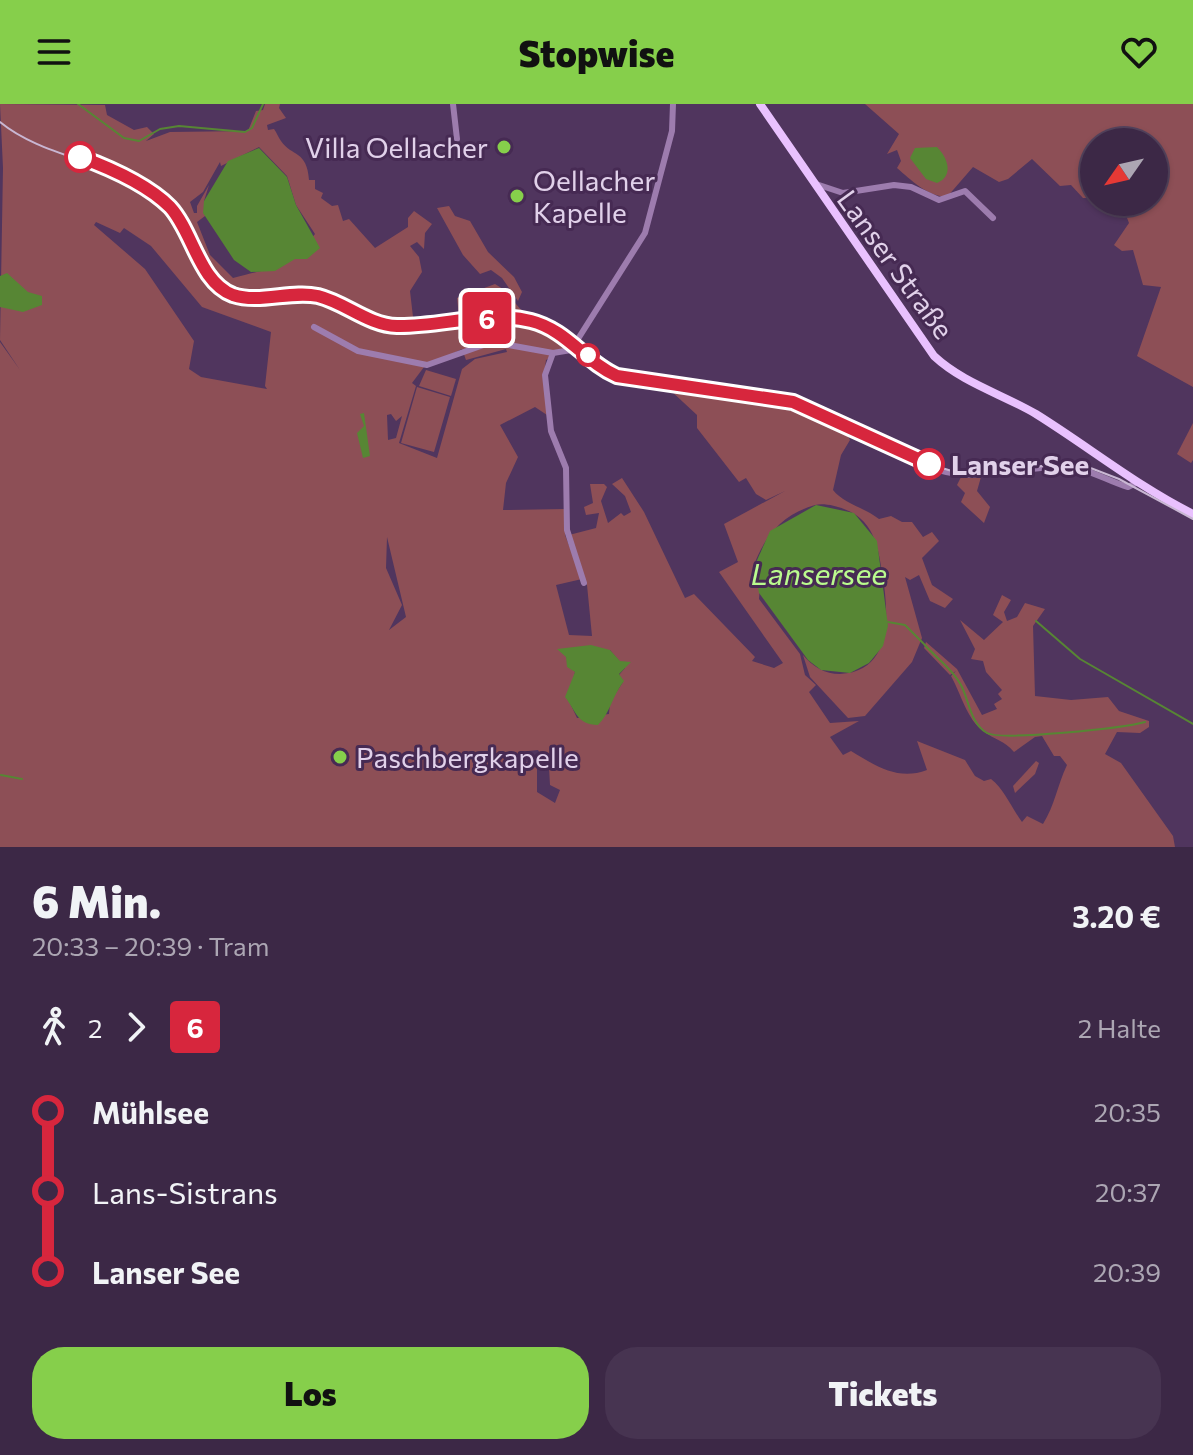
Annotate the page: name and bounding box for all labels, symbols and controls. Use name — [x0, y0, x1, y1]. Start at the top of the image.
icon: menu — [32, 30, 76, 74]
text: Stopwise — [518, 30, 675, 74]
icon: heart — [1117, 30, 1161, 74]
north arrow — [1080, 128, 1168, 216]
map controls — [1080, 128, 1168, 216]
place label: Villa Oellacher — [305, 130, 488, 164]
marker: Villa Oellacher — [495, 138, 513, 156]
unlabelled marker — [65, 142, 95, 172]
place label: Oellacher Kapelle — [533, 163, 655, 229]
street label: Lanser Straße — [831, 183, 961, 345]
marker: Oellacher Kapelle — [508, 187, 526, 205]
line badge: 6 — [461, 292, 513, 344]
text: 6 — [478, 301, 496, 335]
unlabelled marker — [577, 344, 599, 366]
place label: Lanser See — [951, 447, 1089, 481]
marker: Lanser See — [914, 449, 944, 479]
water label: Lansersee — [751, 554, 887, 591]
place label: Paschbergkapelle — [356, 740, 579, 774]
marker: Paschbergkapelle — [331, 748, 349, 766]
text: 6 Min. — [32, 873, 161, 927]
text: 3.20 € — [1072, 897, 1161, 934]
text: 20:33 – 20:39 · Tram — [32, 930, 269, 961]
icon: walk — [32, 1005, 76, 1049]
icon: forward — [114, 1005, 158, 1049]
text: 6 — [186, 1010, 204, 1044]
text: 2 — [88, 1012, 102, 1043]
text: 2 Halte — [1078, 1012, 1161, 1043]
text: Mühlsee — [92, 1093, 209, 1130]
text: 20:35 — [1094, 1096, 1161, 1127]
text: Lans-Sistrans — [92, 1173, 278, 1210]
text: 20:37 — [1095, 1176, 1161, 1207]
text: Lanser See — [92, 1253, 240, 1290]
text: 20:39 — [1093, 1256, 1161, 1287]
button: Los — [32, 1347, 589, 1439]
button: Tickets — [605, 1347, 1161, 1439]

